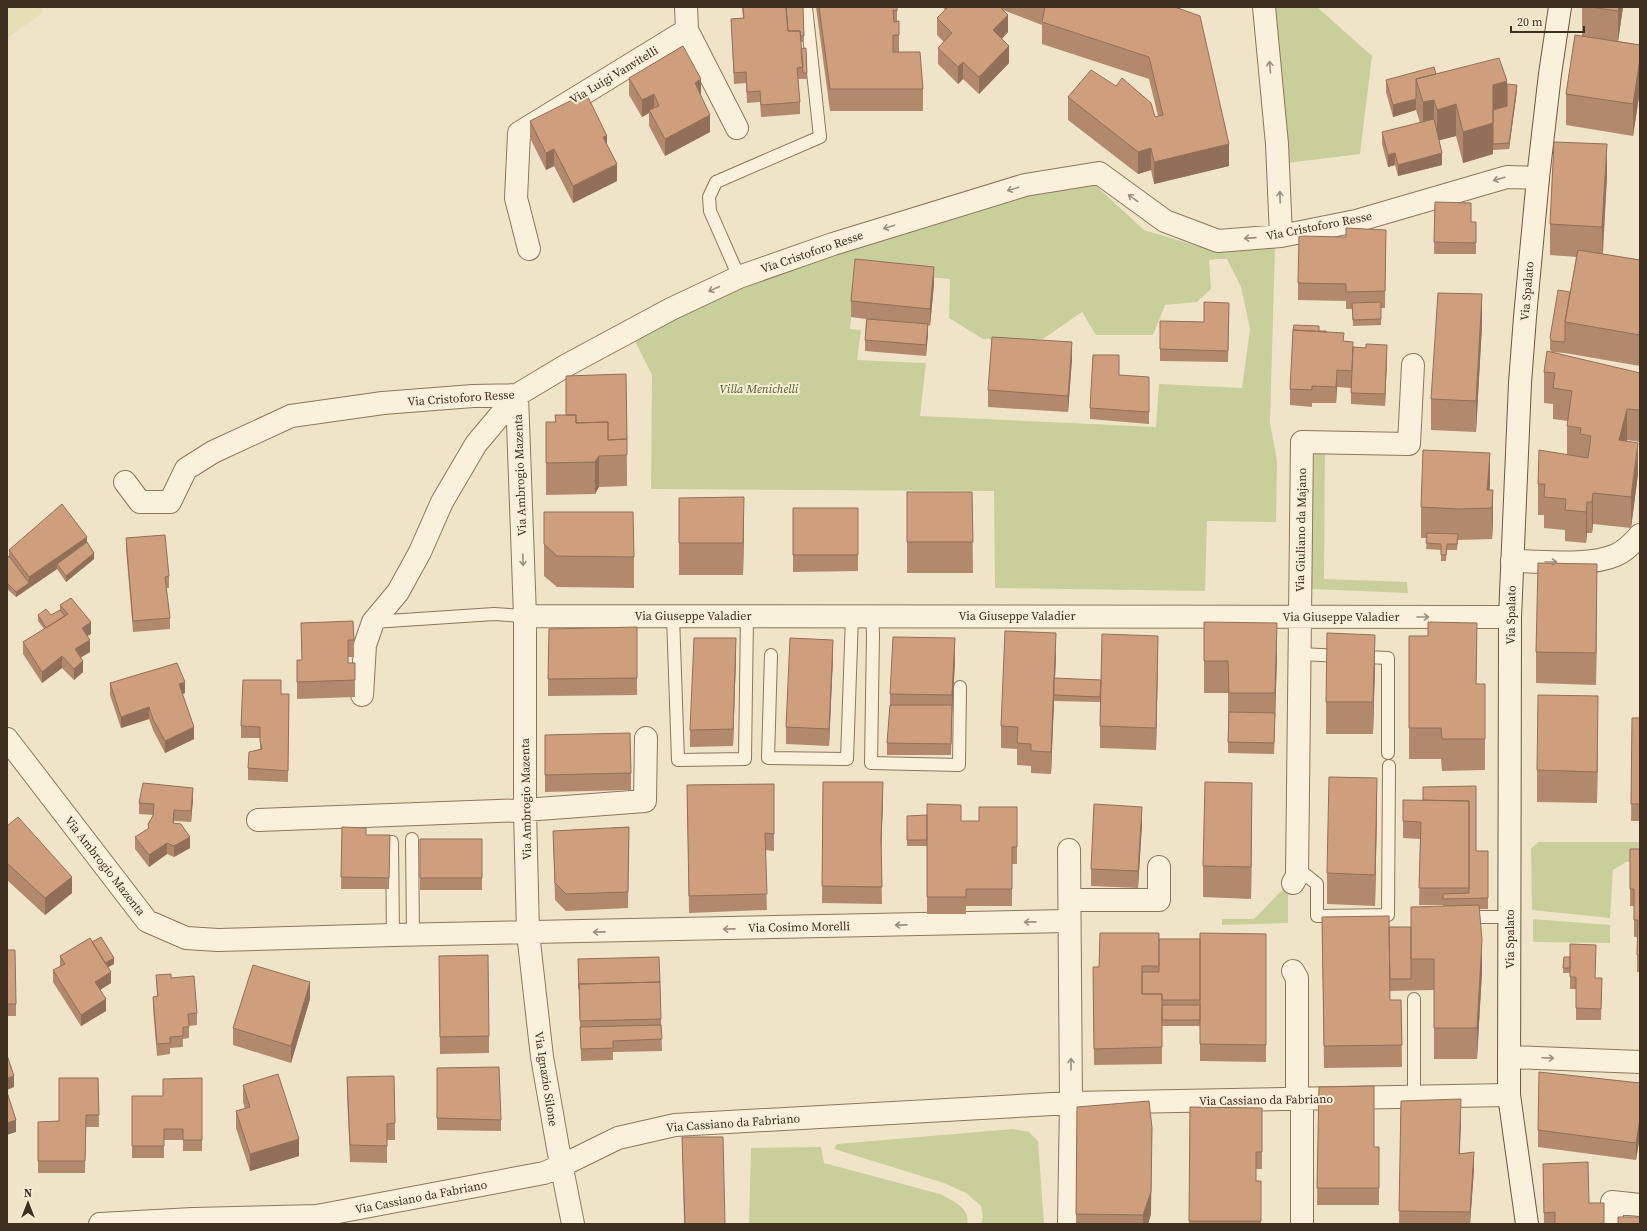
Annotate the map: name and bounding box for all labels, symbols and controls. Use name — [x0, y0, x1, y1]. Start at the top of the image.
scale bar — [1511, 8, 1584, 34]
text: 20 m — [1517, 14, 1543, 30]
street label: Via Luigi Vanvitelli — [567, 42, 661, 108]
one-way arrow — [1266, 61, 1273, 74]
one-way arrow — [1493, 176, 1506, 183]
one-way arrow — [1007, 185, 1019, 193]
one-way arrow — [1276, 191, 1284, 204]
one-way arrow — [1128, 194, 1139, 202]
street label: Via Cristoforo Resse — [1265, 208, 1373, 244]
one-way arrow — [883, 224, 896, 231]
street label: Via Cristoforo Resse — [759, 227, 865, 277]
one-way arrow — [1244, 235, 1257, 242]
street label: Via Spalato — [1516, 260, 1538, 321]
one-way arrow — [708, 286, 720, 293]
park label: Villa Menichelli — [719, 381, 799, 397]
street label: Via Cristoforo Resse — [407, 386, 515, 410]
street label: Via Ambrogio Mazenta — [510, 413, 530, 536]
street label: Via Giuliano da Majano — [1292, 467, 1310, 592]
one-way arrow — [519, 553, 527, 566]
one-way arrow — [1544, 558, 1557, 566]
street label: Via Spalato — [1502, 585, 1520, 645]
street label: Via Giuseppe Valadier — [635, 608, 751, 624]
street label: Via Giuseppe Valadier — [959, 608, 1075, 624]
street label: Via Giuseppe Valadier — [1283, 609, 1399, 625]
one-way arrow — [1416, 613, 1429, 621]
street label: Via Ambrogio Mazenta — [517, 737, 535, 860]
street label: Via Ambrogio Mazenta — [61, 813, 149, 920]
street label: Via Spalato — [1502, 909, 1518, 969]
street label: Via Cosimo Morelli — [748, 918, 851, 936]
one-way arrow — [1024, 918, 1037, 926]
one-way arrow — [895, 921, 908, 929]
one-way arrow — [723, 925, 736, 932]
one-way arrow — [593, 928, 606, 935]
street label: Via Ignazio Silone — [531, 1030, 561, 1128]
one-way arrow — [1541, 1055, 1554, 1062]
one-way arrow — [1067, 1058, 1075, 1071]
street label: Via Cassiano da Fabriano — [1199, 1091, 1334, 1109]
street label: Via Cassiano da Fabriano — [665, 1110, 801, 1136]
street label: Via Cassiano da Fabriano — [354, 1176, 489, 1218]
north arrow — [8, 1183, 48, 1223]
text: N — [24, 1186, 32, 1201]

